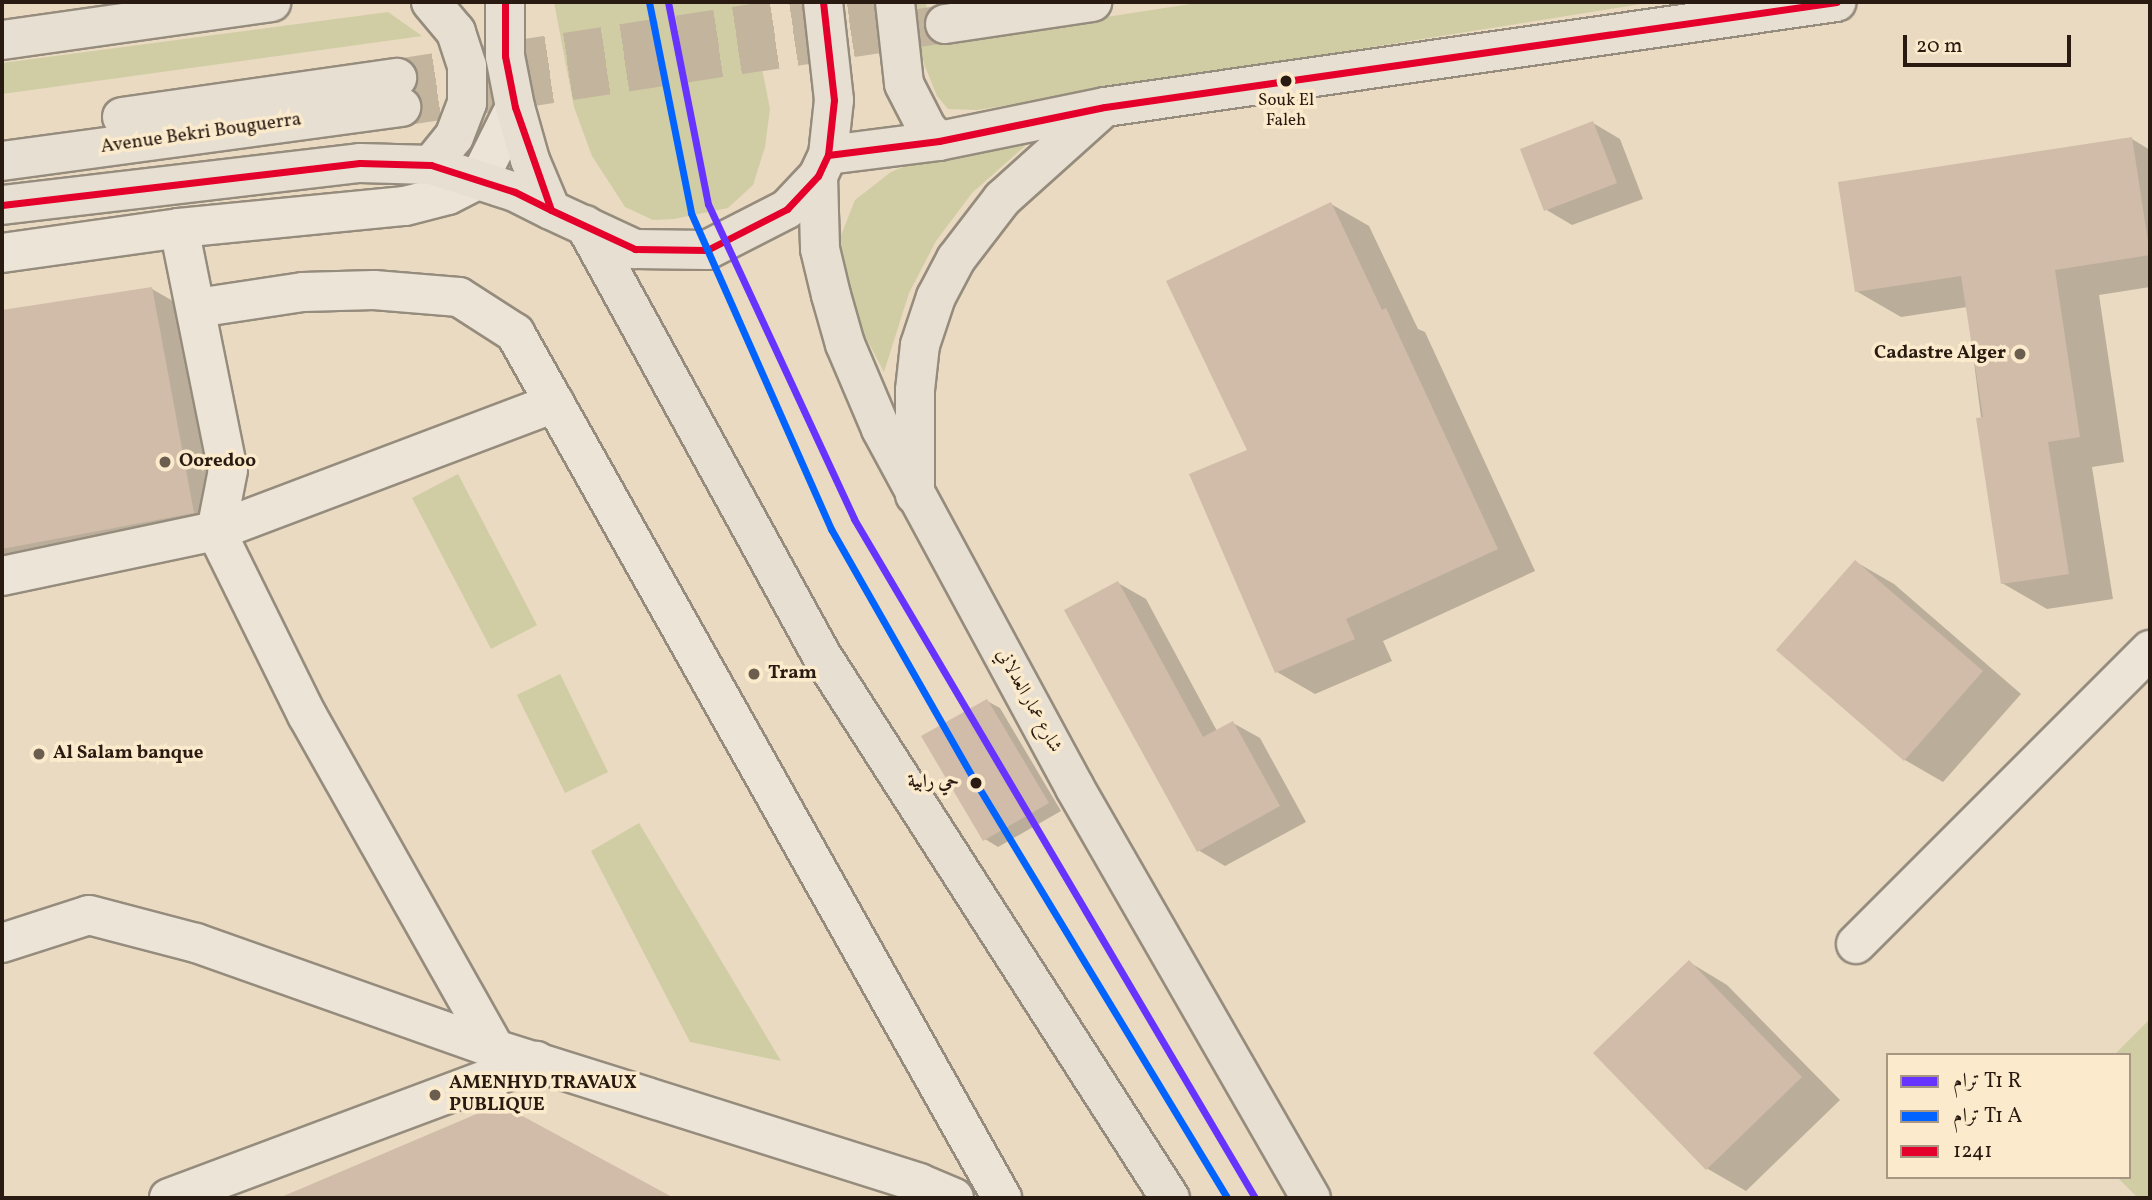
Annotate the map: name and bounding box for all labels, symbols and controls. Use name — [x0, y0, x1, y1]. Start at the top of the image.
scale bar — [1907, 21, 2075, 65]
text: 20 m — [1916, 32, 1962, 61]
marker: Souk El Faleh — [1279, 74, 1293, 88]
place label: Souk El Faleh — [1258, 91, 1314, 131]
street label: Avenue Bekri Bouguerra — [99, 109, 303, 159]
place label: Cadastre Alger — [1874, 343, 2006, 365]
marker: Cadastre Alger — [2012, 346, 2028, 362]
place label: Ooredoo — [179, 451, 256, 473]
marker: Ooredoo — [157, 454, 173, 470]
street label: شارع عمار العدلاني — [990, 645, 1066, 757]
place label: Tram — [768, 663, 817, 685]
marker: Tram — [746, 666, 762, 682]
place label: Al Salam banque — [53, 743, 203, 765]
marker: Al Salam banque — [31, 746, 47, 762]
place label: حي رابية — [908, 772, 959, 794]
marker: حي رابية — [965, 772, 987, 794]
legend — [1886, 1053, 2131, 1179]
text: ترام T1 R — [1953, 1067, 2022, 1096]
place label: AMENHYD TRAVAUX PUBLIQUE — [449, 1073, 637, 1117]
marker: AMENHYD TRAVAUX PUBLIQUE — [427, 1087, 443, 1103]
text: ترام T1 A — [1953, 1102, 2022, 1131]
text: 1241 — [1953, 1137, 1992, 1166]

